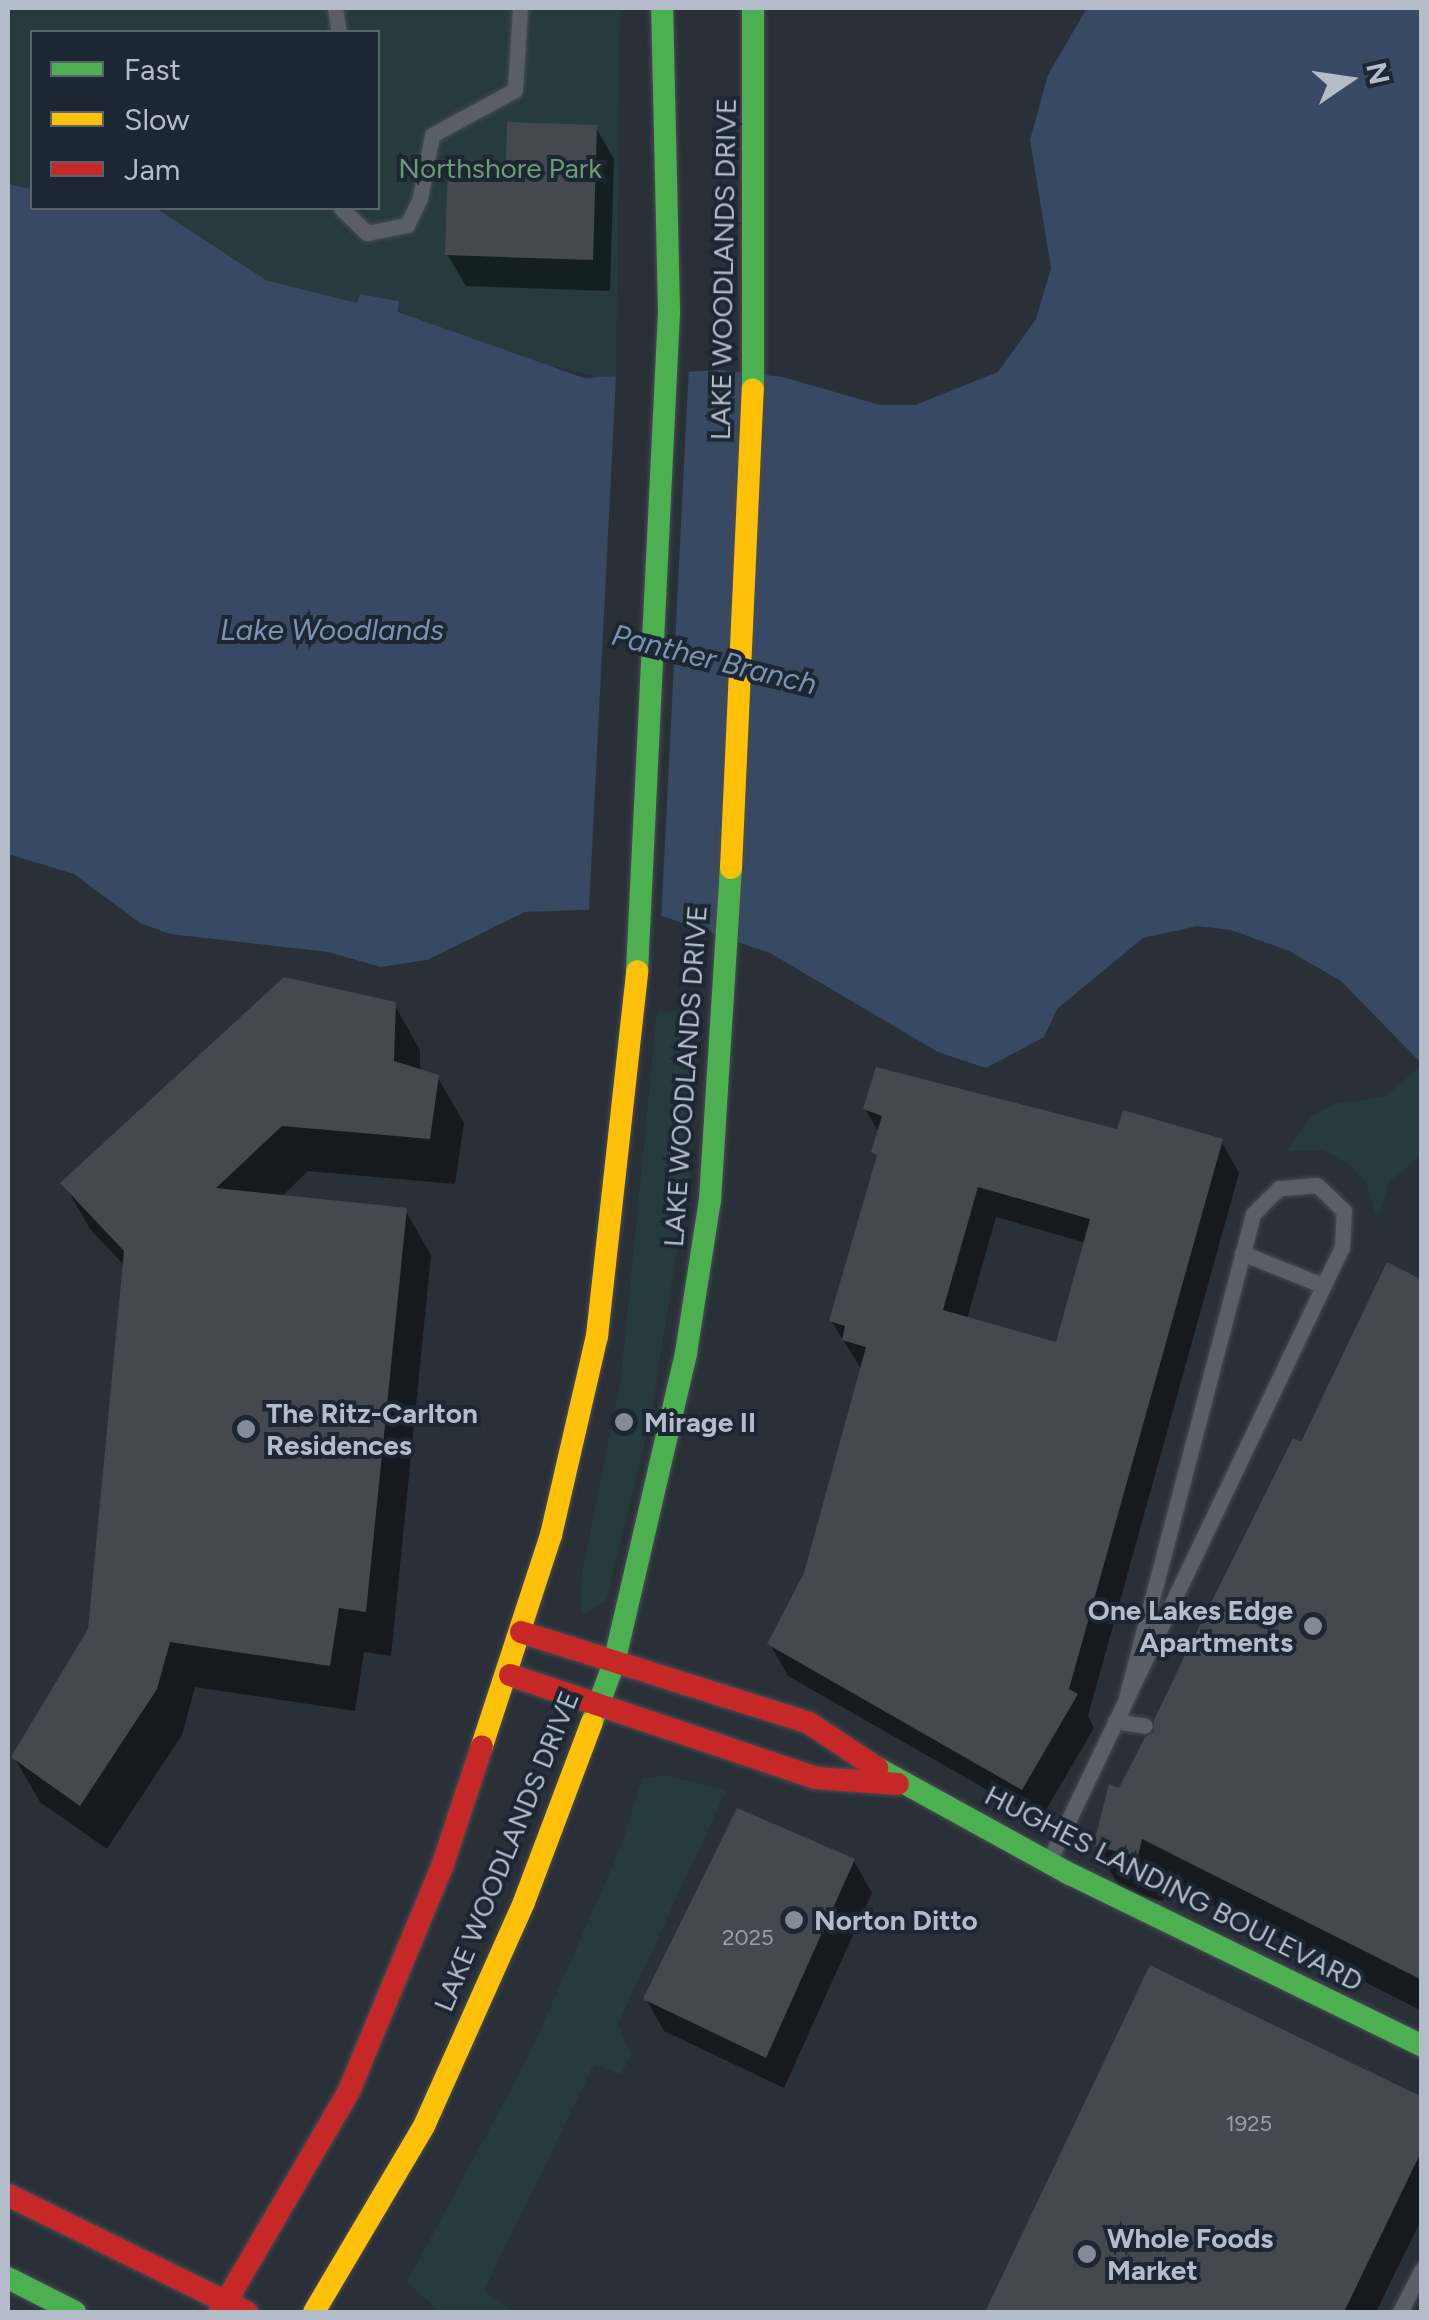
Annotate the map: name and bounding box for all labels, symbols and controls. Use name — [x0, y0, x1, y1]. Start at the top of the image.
legend — [30, 30, 380, 210]
north arrow — [1299, 30, 1399, 130]
text: Fast — [124, 51, 181, 88]
text: N — [1359, 59, 1397, 88]
street label: LAKE WOODLANDS DRIVE — [703, 97, 743, 441]
text: Slow — [124, 101, 190, 138]
text: Jam — [124, 151, 180, 188]
park label: Northshore Park — [398, 151, 602, 185]
water label: Lake Woodlands — [220, 612, 444, 648]
water label: Panther Branch — [608, 617, 820, 703]
street label: LAKE WOODLANDS DRIVE — [656, 904, 714, 1248]
place label: The Ritz-Carlton Residences — [266, 1396, 478, 1462]
place label: Mirage II — [644, 1405, 756, 1439]
marker: Mirage II — [613, 1411, 635, 1433]
marker: The Ritz-Carlton Residences — [235, 1418, 257, 1440]
place label: One Lakes Edge Apartments — [1088, 1593, 1293, 1659]
marker: One Lakes Edge Apartments — [1302, 1615, 1324, 1637]
street label: LAKE WOODLANDS DRIVE — [426, 1686, 586, 2016]
street label: HUGHES LANDING BOULEVARD — [980, 1778, 1368, 1998]
place label: Norton Ditto — [814, 1903, 978, 1937]
marker: Norton Ditto — [783, 1909, 805, 1931]
house number: 2025 — [722, 1925, 774, 1951]
house number: 1925 — [1226, 2111, 1272, 2137]
place label: Whole Foods Market — [1107, 2221, 1273, 2287]
marker: Whole Foods Market — [1076, 2243, 1098, 2265]

